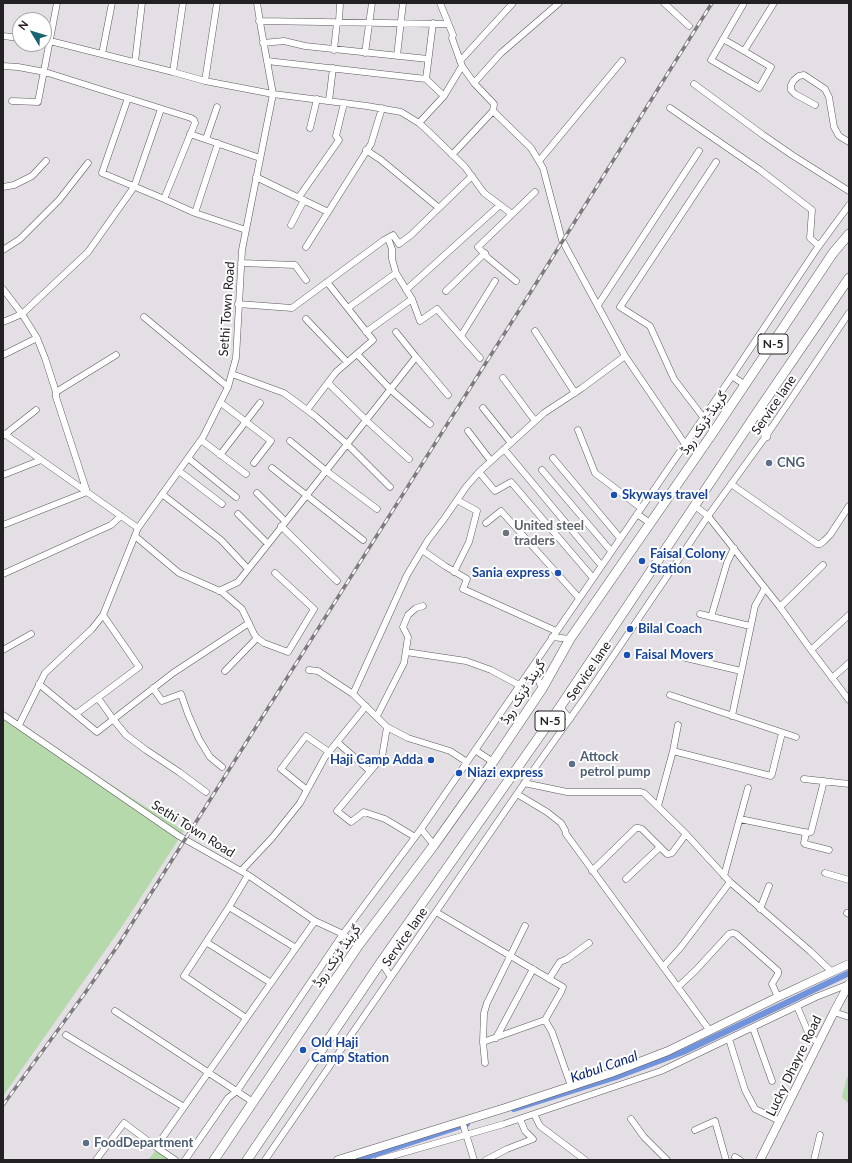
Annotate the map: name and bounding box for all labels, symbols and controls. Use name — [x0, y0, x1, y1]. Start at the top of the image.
north arrow — [12, 12, 52, 52]
text: N — [15, 18, 31, 32]
street label: Sethi Town Road — [216, 261, 238, 357]
road number: N-5 — [758, 334, 788, 354]
street label: Service lane — [748, 372, 800, 438]
street label: گرینڈ ٹرنک روڈ — [677, 388, 731, 458]
place label: CNG — [777, 455, 805, 471]
marker: CNG — [764, 458, 774, 468]
place label: Skyways travel — [622, 487, 708, 503]
marker: Skyways travel — [609, 490, 619, 500]
place label: United steel traders — [514, 518, 584, 549]
marker: United steel traders — [501, 528, 511, 538]
place label: Faisal Colony Station — [650, 546, 726, 577]
marker: Faisal Colony Station — [637, 556, 647, 566]
place label: Sania express — [472, 565, 550, 581]
marker: Sania express — [553, 568, 563, 578]
place label: Bilal Coach — [638, 621, 702, 637]
marker: Bilal Coach — [625, 624, 635, 634]
street label: Service lane — [563, 638, 615, 704]
place label: Faisal Movers — [635, 647, 714, 663]
marker: Faisal Movers — [622, 650, 632, 660]
street label: گرینڈ ٹرنک روڈ — [497, 657, 549, 727]
road number: N-5 — [535, 711, 565, 731]
place label: Attock petrol pump — [580, 749, 651, 780]
place label: Haji Camp Adda — [330, 752, 423, 768]
marker: Haji Camp Adda — [426, 755, 436, 765]
marker: Attock petrol pump — [567, 759, 577, 769]
place label: Niazi express — [467, 765, 543, 781]
marker: Niazi express — [454, 768, 464, 778]
street label: Sethi Town Road — [149, 797, 237, 861]
street label: Service lane — [379, 905, 431, 969]
street label: گرینڈ ٹرنک روڈ — [310, 922, 364, 990]
street label: Lucky Dhayre Road — [763, 1013, 825, 1119]
place label: Old Haji Camp Station — [311, 1035, 389, 1066]
marker: Old Haji Camp Station — [298, 1045, 308, 1055]
water label: Kabul Canal — [568, 1048, 640, 1086]
place label: FoodDepartment — [94, 1135, 193, 1151]
marker: FoodDepartment — [81, 1138, 91, 1148]

